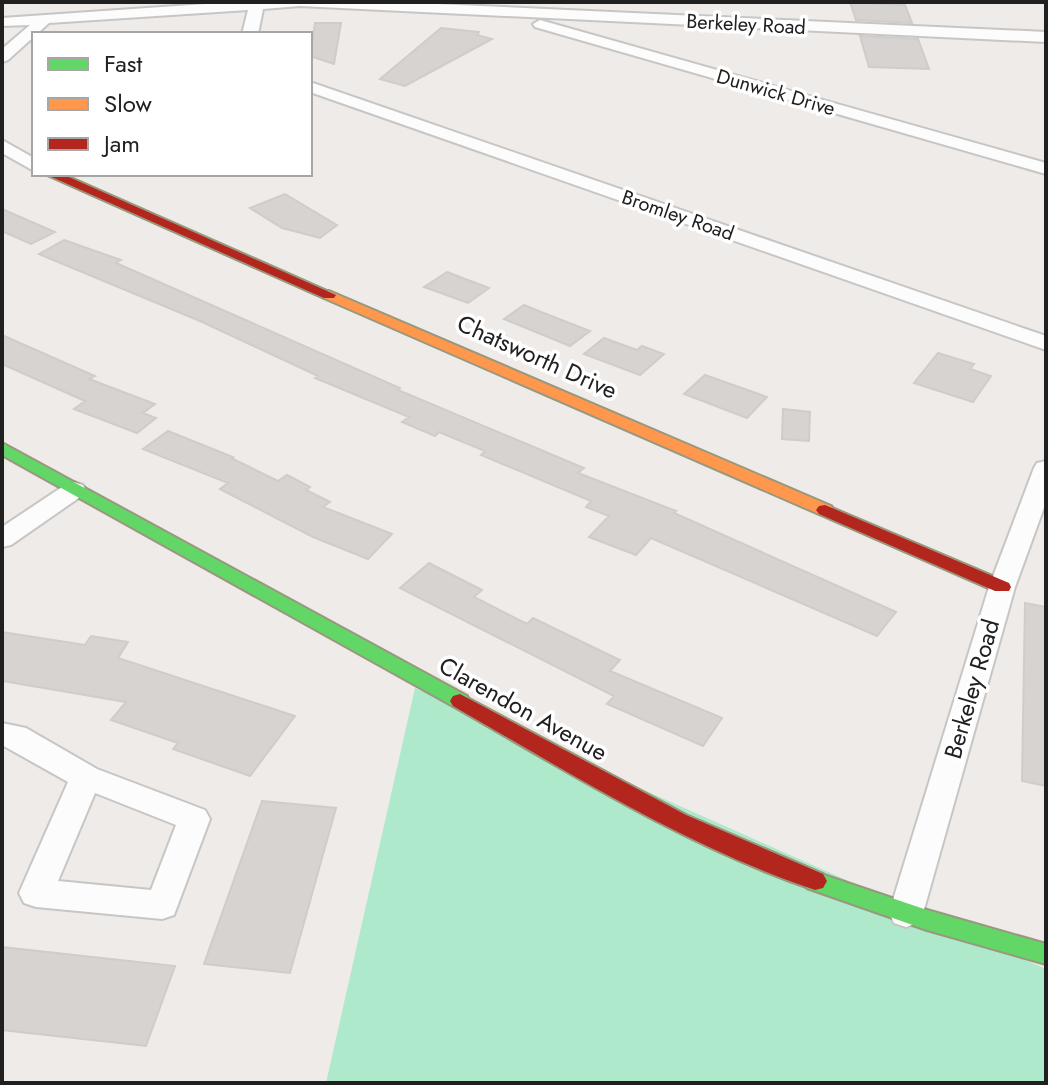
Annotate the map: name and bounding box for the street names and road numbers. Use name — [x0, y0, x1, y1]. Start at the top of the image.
street label: Berkeley Road — [685, 7, 806, 42]
street label: Dunwick Drive — [713, 62, 839, 123]
street label: Bromley Road — [618, 183, 738, 248]
street label: Chatsworth Drive — [451, 306, 623, 408]
street label: Berkeley Road — [935, 615, 1008, 763]
street label: Clarendon Avenue — [433, 648, 614, 769]

